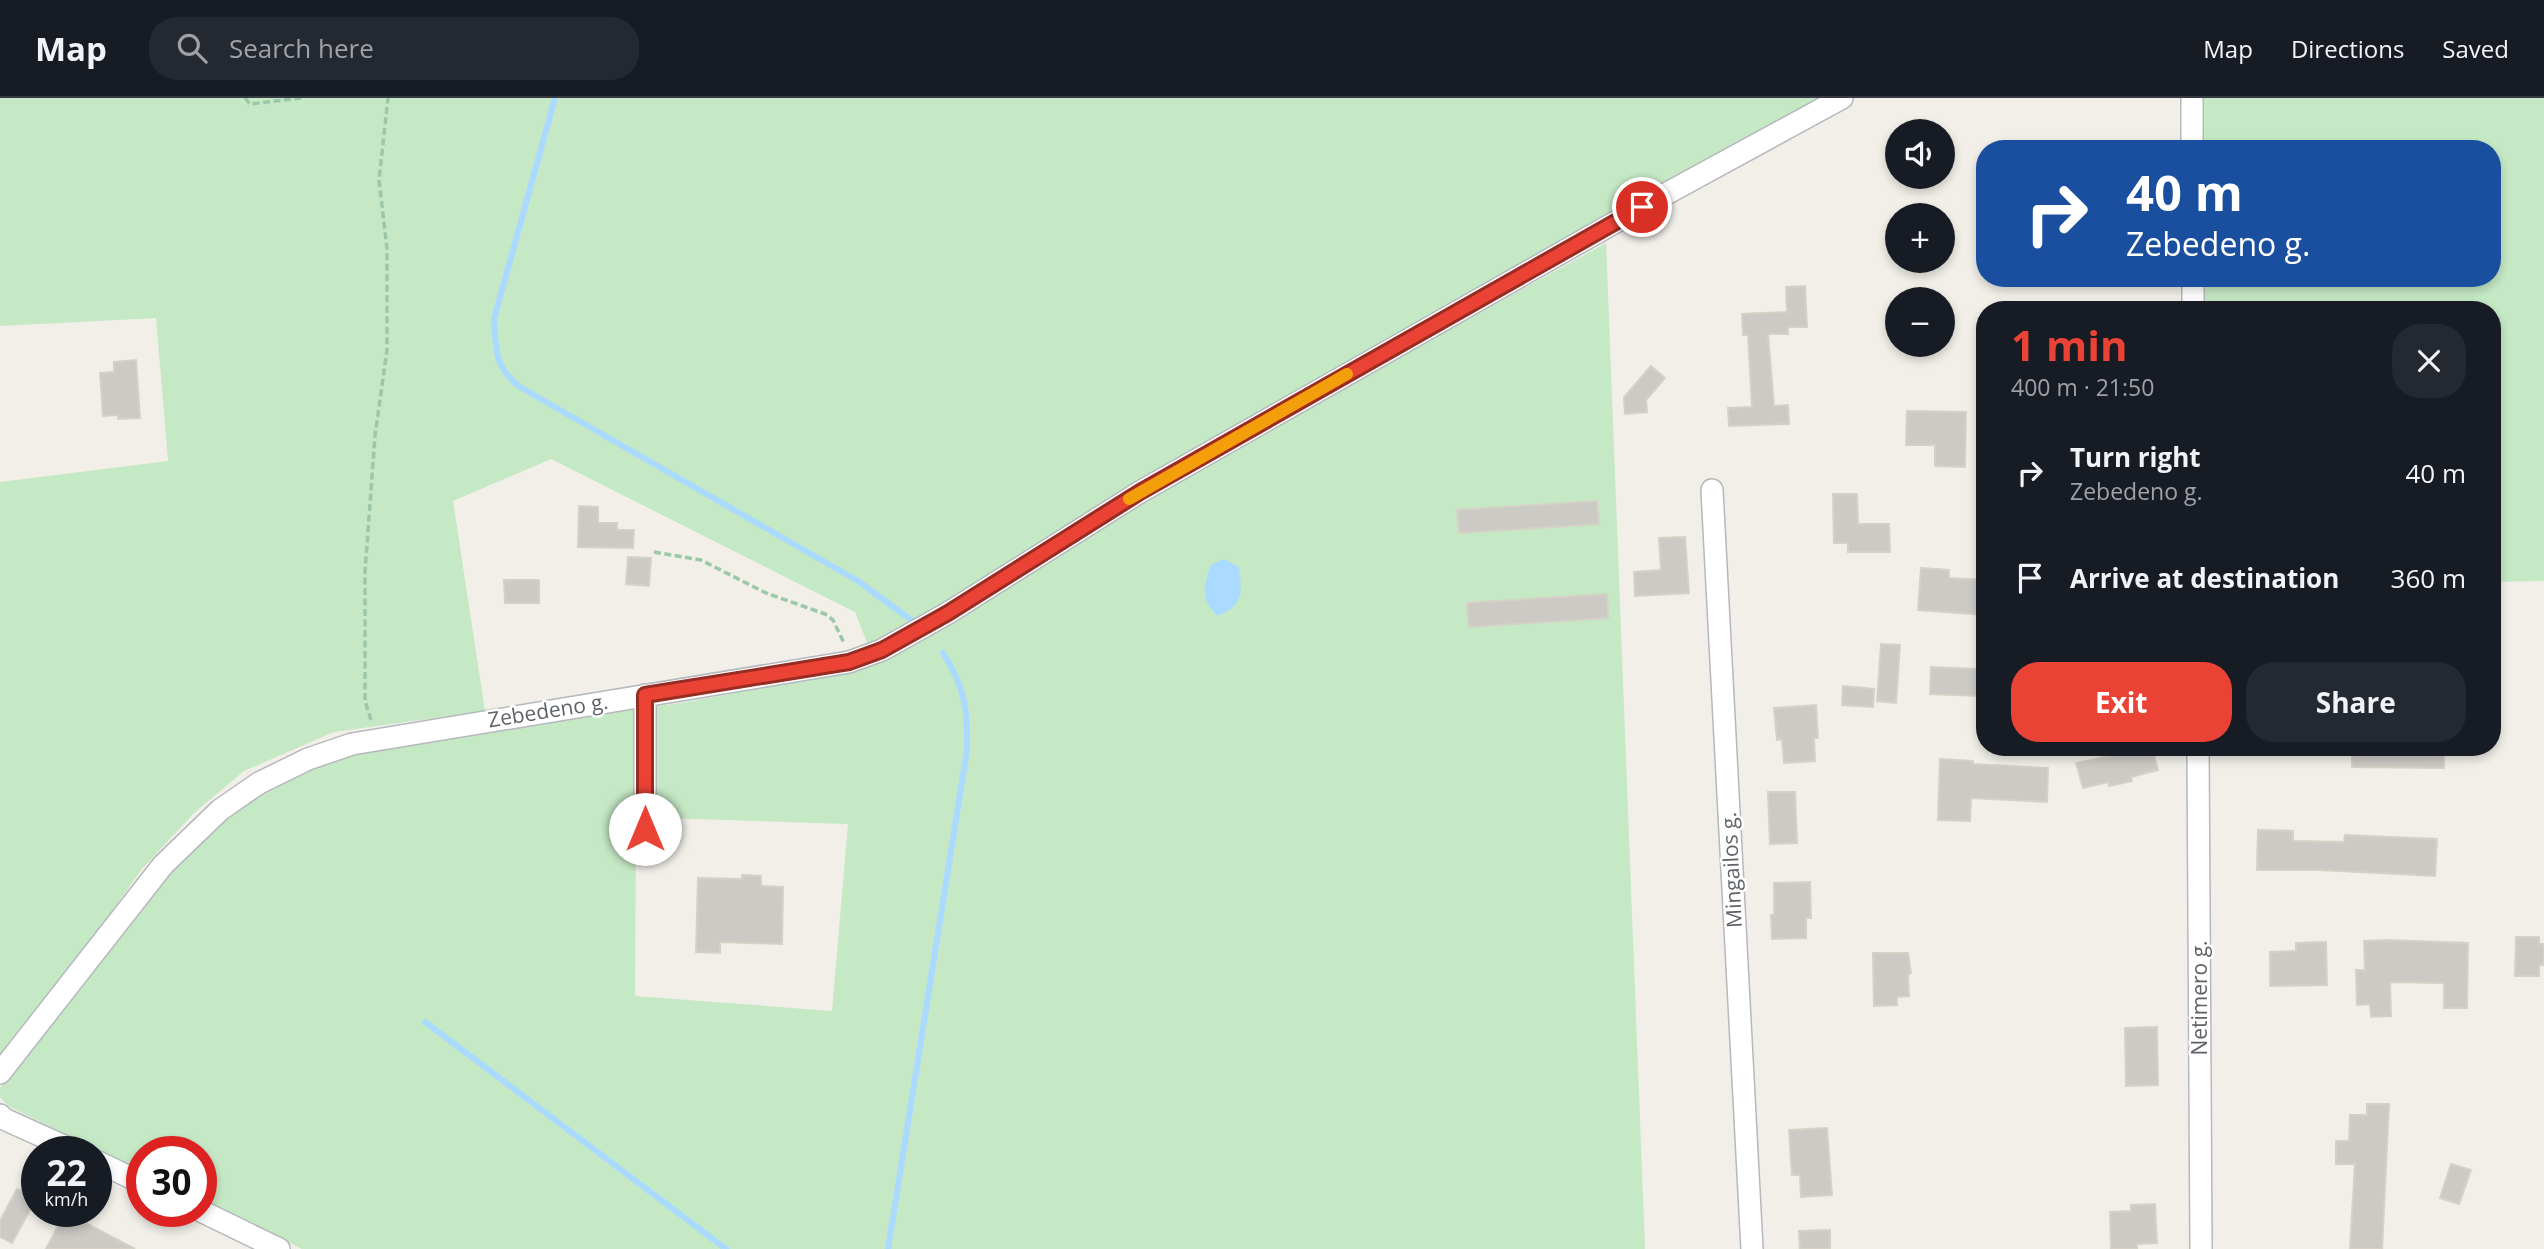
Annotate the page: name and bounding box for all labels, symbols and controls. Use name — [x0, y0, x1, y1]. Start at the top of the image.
search box — [149, 17, 639, 80]
text: Map — [35, 26, 107, 71]
icon: search — [173, 29, 211, 67]
text: Search here — [229, 30, 374, 66]
text: Map — [2203, 32, 2253, 65]
text: Directions — [2291, 32, 2404, 65]
text: Saved — [2442, 32, 2509, 65]
map controls — [1885, 119, 1955, 357]
button: sound — [1885, 119, 1955, 189]
text: 40 m — [2126, 159, 2243, 225]
icon: right — [2011, 168, 2102, 259]
pin — [1612, 177, 1672, 237]
icon: arrive — [1623, 188, 1661, 226]
button: + — [1885, 203, 1955, 273]
text: Zebedeno g. — [2126, 222, 2310, 265]
button: − — [1885, 287, 1955, 357]
text: 1 min — [2011, 316, 2128, 373]
button: close — [2392, 324, 2466, 398]
text: 400 m · 21:50 — [2011, 371, 2154, 403]
text: Turn right — [2070, 439, 2201, 475]
icon: right — [2011, 454, 2049, 492]
text: 40 m — [2405, 455, 2466, 491]
text: Zebedeno g. — [2070, 475, 2203, 507]
icon: arrive — [2011, 559, 2049, 597]
text: Arrive at destination — [2070, 560, 2339, 596]
text: 360 m — [2391, 560, 2466, 596]
button: Exit — [2011, 662, 2232, 742]
button: Share — [2246, 662, 2466, 742]
street label: Zebedeno g. — [486, 687, 610, 733]
position arrow — [608, 792, 682, 866]
street label: Mingailos g. — [1714, 812, 1748, 929]
street label: Netimero g. — [2185, 940, 2213, 1056]
speed limit sign: 30 — [126, 1136, 217, 1227]
text: 22 — [46, 1149, 87, 1196]
text: km/h — [45, 1187, 88, 1211]

